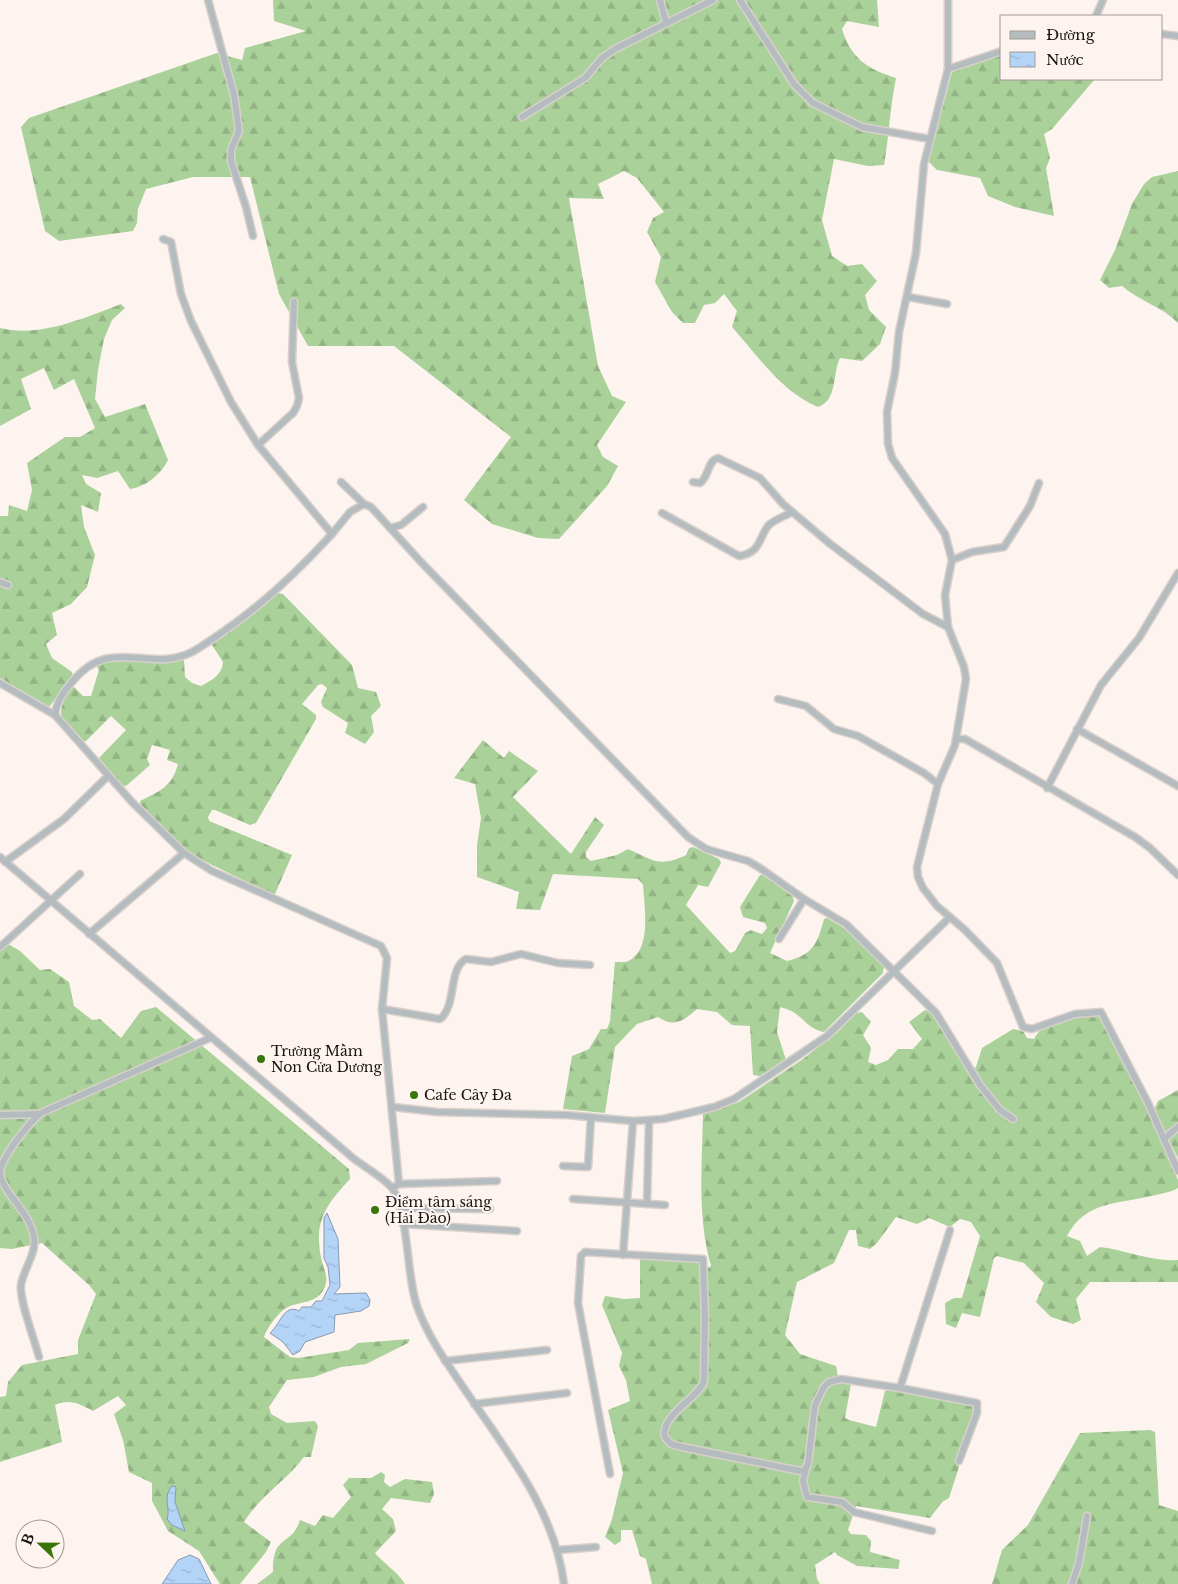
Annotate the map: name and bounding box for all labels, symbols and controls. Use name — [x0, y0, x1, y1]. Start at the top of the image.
legend — [1000, 15, 1163, 80]
text: Đường — [1046, 25, 1096, 44]
text: Nước — [1046, 50, 1084, 69]
place label: Trường Mầm Non Cửa Dương — [271, 1042, 382, 1076]
marker: Trường Mầm Non Cửa Dương — [255, 1053, 267, 1065]
place label: Cafe Cây Đa — [424, 1086, 512, 1104]
marker: Cafe Cây Đa — [408, 1089, 420, 1101]
place label: Điểm tâm sáng (Hải Đào) — [385, 1193, 492, 1227]
marker: Điểm tâm sáng (Hải Đào) — [369, 1204, 381, 1216]
north arrow — [15, 1519, 65, 1569]
text: B — [18, 1531, 38, 1548]

